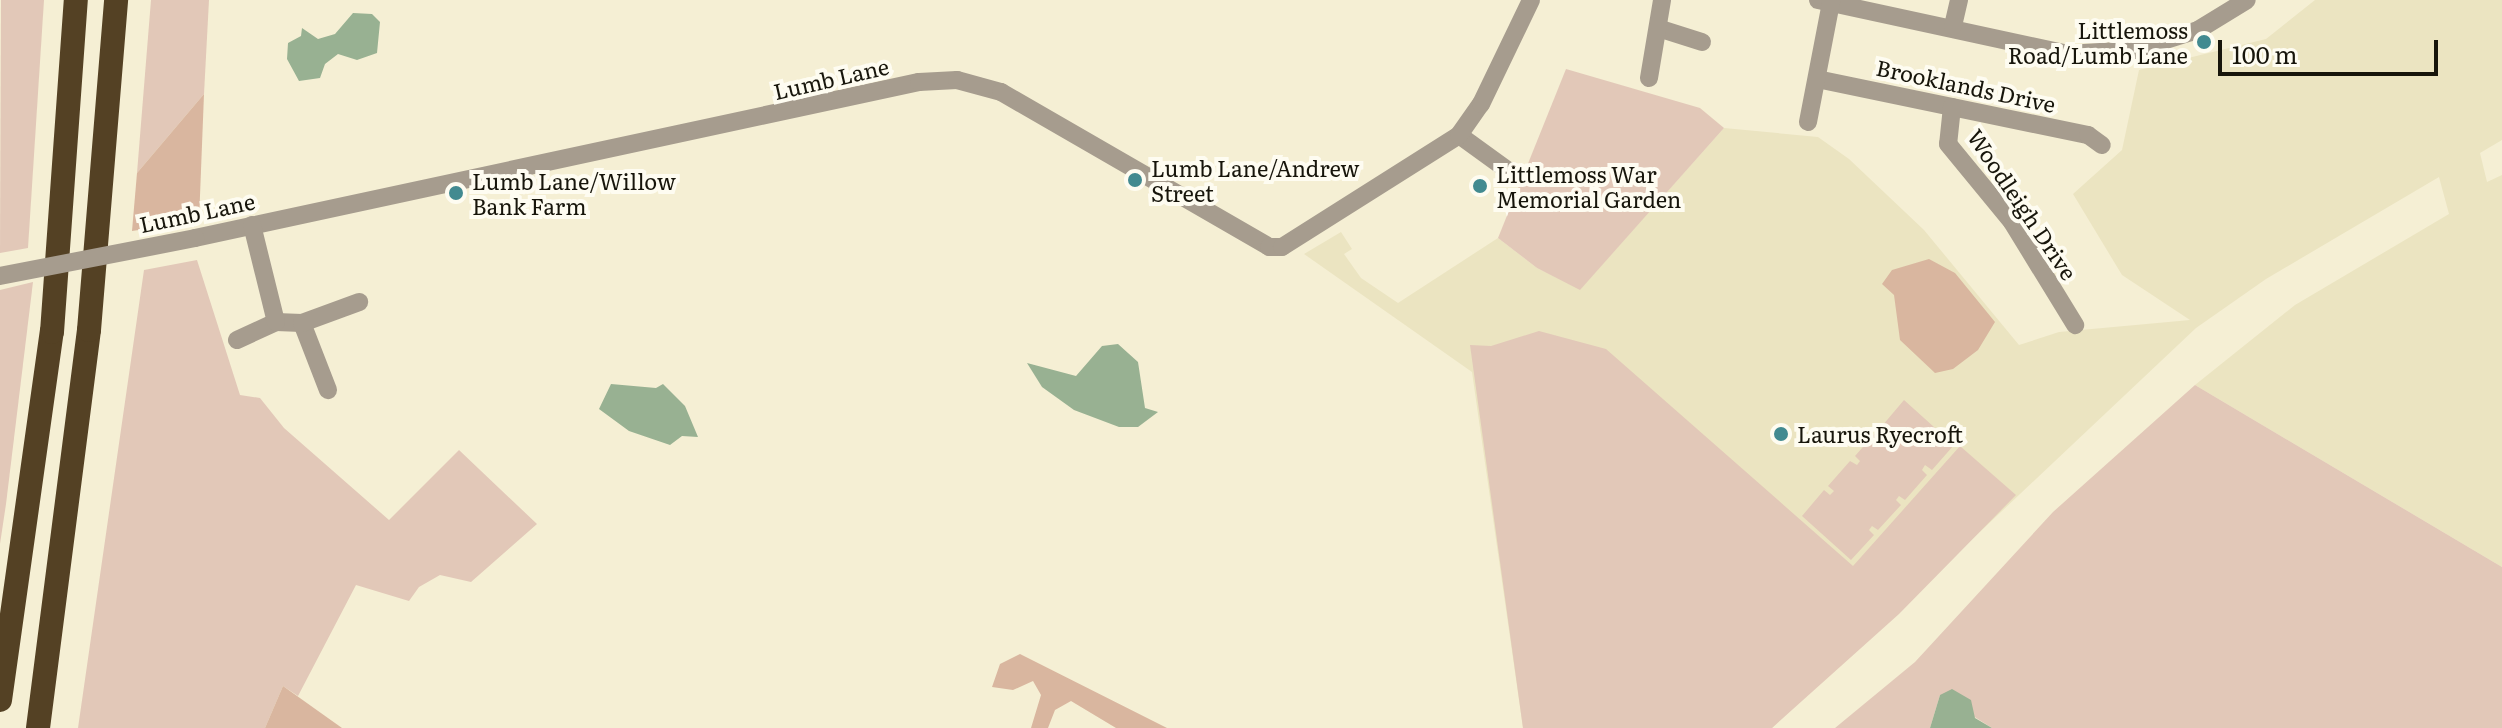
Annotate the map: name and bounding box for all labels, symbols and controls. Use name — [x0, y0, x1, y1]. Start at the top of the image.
place label: Littlemoss Road/Lumb Lane — [2008, 16, 2188, 68]
scale bar — [2222, 24, 2442, 74]
marker: Littlemoss Road/Lumb Lane — [2195, 33, 2213, 51]
text: 100 m — [2232, 36, 2298, 71]
street label: Lumb Lane — [771, 52, 891, 104]
street label: Brooklands Drive — [1874, 53, 2058, 117]
street label: Woodleigh Drive — [1963, 124, 2083, 284]
place label: Lumb Lane/Andrew Street — [1151, 154, 1359, 206]
place label: Littlemoss War Memorial Garden — [1496, 160, 1681, 212]
place label: Lumb Lane/Willow Bank Farm — [472, 167, 676, 218]
marker: Lumb Lane/Andrew Street — [1126, 171, 1144, 189]
marker: Littlemoss War Memorial Garden — [1471, 177, 1489, 195]
marker: Lumb Lane/Willow Bank Farm — [447, 184, 465, 202]
street label: Lumb Lane — [137, 187, 257, 237]
place label: Laurus Ryecroft — [1797, 421, 1963, 447]
marker: Laurus Ryecroft — [1772, 425, 1790, 443]

